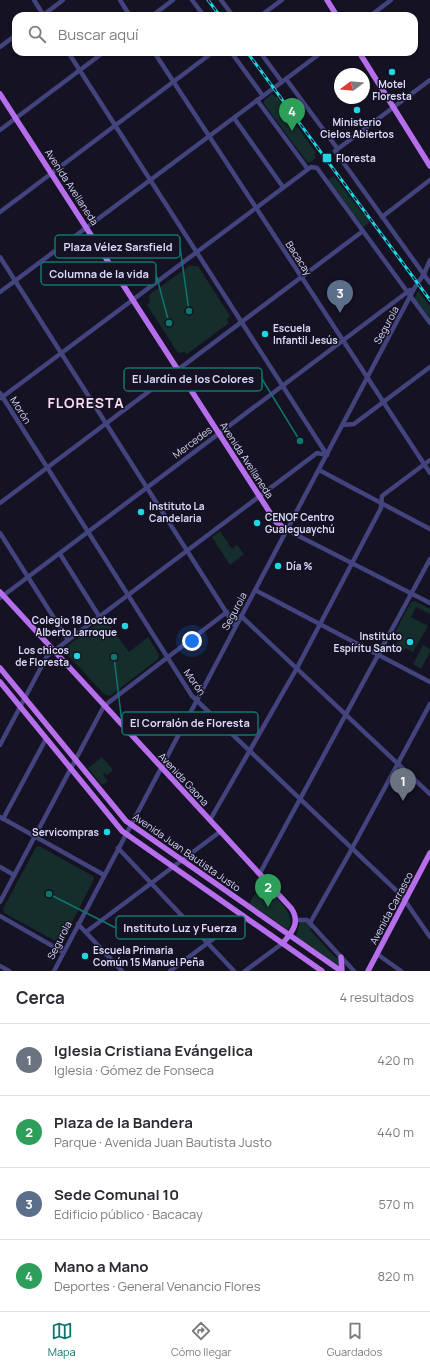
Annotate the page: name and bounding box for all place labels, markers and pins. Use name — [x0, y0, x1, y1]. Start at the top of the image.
marker: Motel Floresta — [387, 67, 397, 77]
place label: Motel Floresta — [372, 77, 412, 103]
pin: 4 — [279, 98, 305, 131]
marker: Ministerio Cielos Abiertos — [352, 105, 362, 115]
place label: Ministerio Cielos Abiertos — [320, 115, 394, 141]
place label: Floresta — [336, 151, 376, 165]
marker: Floresta — [321, 152, 333, 164]
callout: Plaza Vélez Sarsfield — [55, 235, 180, 258]
callout: Columna de la vida — [41, 262, 156, 285]
pin: 3 — [327, 280, 353, 313]
place label: Escuela Infantil Jesús — [273, 321, 338, 347]
marker: Escuela Infantil Jesús — [260, 329, 270, 339]
callout: El Jardín de los Colores — [124, 368, 262, 391]
place label: Instituto La Candelaria — [149, 499, 205, 525]
marker: Instituto La Candelaria — [136, 507, 146, 517]
place label: CENOF Centro Gualeguaychú — [265, 510, 335, 536]
marker: CENOF Centro Gualeguaychú — [252, 518, 262, 528]
place label: Día % — [286, 559, 313, 573]
marker: Día % — [273, 561, 283, 571]
place label: Colegio 18 Doctor Alberto Larroque — [32, 613, 117, 639]
marker: Colegio 18 Doctor Alberto Larroque — [120, 621, 130, 631]
place label: Instituto Espíritu Santo — [334, 629, 402, 655]
marker: Instituto Espíritu Santo — [405, 637, 415, 647]
place label: Los chicos de Floresta — [15, 643, 70, 669]
marker: Los chicos de Floresta — [72, 651, 82, 661]
callout: El Corralón de Floresta — [122, 712, 258, 735]
pin: 1 — [390, 768, 416, 801]
place label: Servicompras — [32, 825, 100, 839]
marker: Servicompras — [102, 827, 112, 837]
pin: 2 — [255, 874, 281, 907]
callout: Instituto Luz y Fuerza — [116, 916, 245, 939]
place label: Escuela Primaria Común 15 Manuel Peña — [93, 943, 205, 969]
marker: Escuela Primaria Común 15 Manuel Peña — [80, 951, 90, 961]

